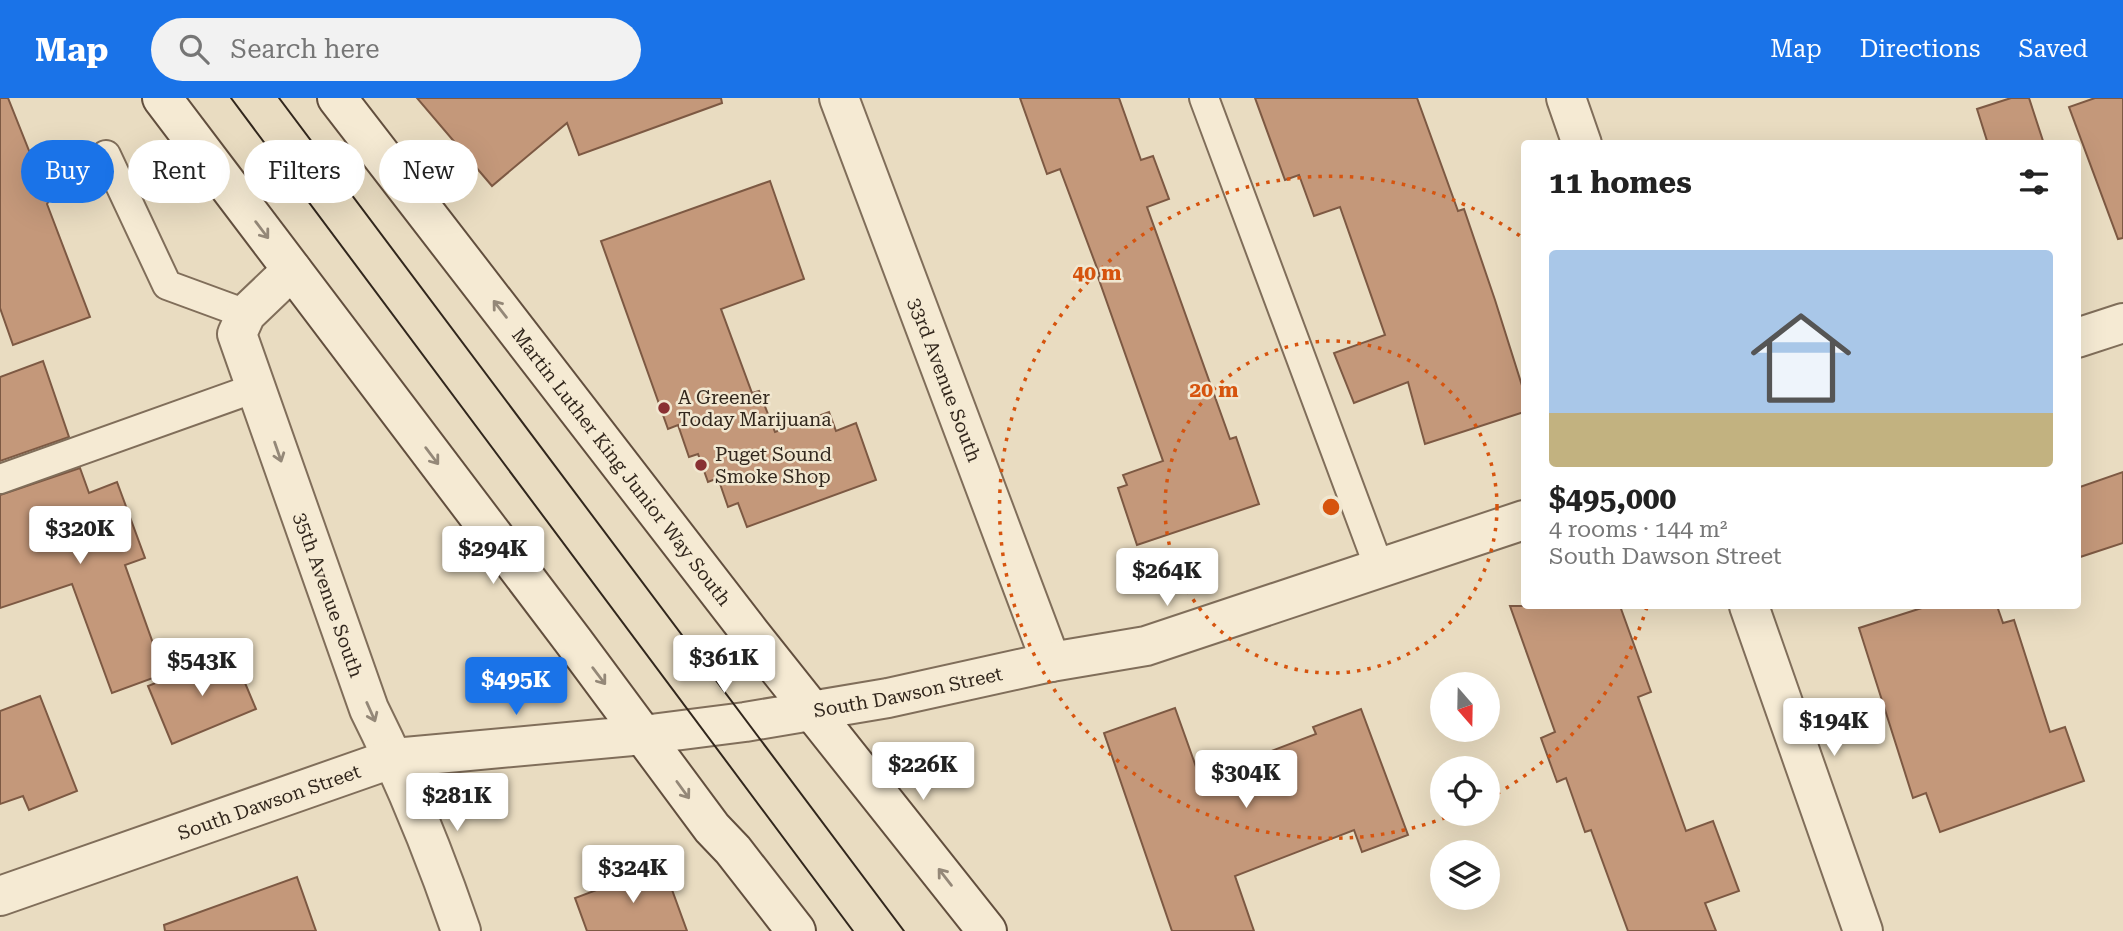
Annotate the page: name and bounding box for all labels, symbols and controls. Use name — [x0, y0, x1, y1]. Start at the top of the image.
search box — [151, 18, 641, 81]
text: Map — [35, 30, 109, 69]
icon: search — [175, 30, 213, 68]
text: Search here — [231, 34, 380, 64]
text: Map — [1770, 35, 1822, 63]
text: Directions — [1860, 35, 1980, 63]
text: Saved — [2018, 35, 2088, 63]
chip: Buy — [21, 140, 114, 203]
chip: Rent — [128, 140, 230, 203]
chip: Filters — [244, 140, 365, 203]
chip: New — [379, 140, 478, 203]
icon: filters — [2015, 163, 2053, 201]
text: 11 homes — [1549, 165, 1692, 200]
one-way arrow — [255, 221, 270, 239]
text: 40 m — [1072, 261, 1122, 285]
street label: 33rd Avenue South — [904, 294, 986, 465]
icon: home — [1738, 295, 1864, 421]
one-way arrow — [492, 300, 507, 319]
street label: Martin Luther King Junior Way South — [507, 323, 736, 610]
text: 20 m — [1189, 378, 1239, 402]
place label: A Greener Today Marijuana — [678, 386, 832, 431]
marker: A Greener Today Marijuana — [656, 400, 672, 416]
one-way arrow — [273, 441, 285, 463]
place label: Puget Sound Smoke Shop — [715, 443, 832, 488]
one-way arrow — [425, 446, 440, 464]
marker: Puget Sound Smoke Shop — [693, 457, 709, 473]
text: $495,000 — [1549, 481, 1676, 516]
centre of rings — [1319, 495, 1343, 519]
pin: $320K — [31, 506, 129, 566]
street label: 35th Avenue South — [289, 509, 368, 680]
text: $320K — [45, 515, 115, 542]
text: 4 rooms · 144 m² — [1549, 516, 1727, 543]
pin: $294K — [444, 526, 542, 586]
text: $294K — [458, 535, 528, 562]
text: South Dawson Street — [1549, 543, 1782, 570]
pin: $264K — [1118, 548, 1216, 608]
text: $264K — [1132, 557, 1202, 584]
pin: $361K — [675, 636, 773, 695]
pin: $543K — [153, 638, 251, 698]
text: $361K — [689, 644, 759, 671]
text: $543K — [167, 647, 237, 674]
pin: $495K — [467, 658, 565, 717]
street label: South Dawson Street — [812, 662, 1005, 722]
text: $495K — [481, 666, 551, 693]
one-way arrow — [592, 666, 607, 685]
north arrow — [1430, 672, 1500, 742]
map controls — [1430, 672, 1500, 910]
pin: $194K — [1785, 698, 1883, 758]
one-way arrow — [365, 701, 378, 723]
text: $194K — [1799, 707, 1869, 734]
pin: $226K — [874, 742, 972, 802]
pin: $304K — [1197, 750, 1295, 810]
text: $226K — [888, 751, 958, 778]
button: locate — [1430, 756, 1500, 826]
street label: South Dawson Street — [174, 759, 364, 844]
text: $304K — [1211, 759, 1281, 786]
pin: $281K — [408, 774, 506, 833]
one-way arrow — [676, 780, 691, 799]
text: $281K — [422, 782, 492, 809]
button: layers — [1430, 840, 1500, 910]
pin: $324K — [584, 846, 682, 905]
text: $324K — [598, 854, 668, 881]
one-way arrow — [937, 869, 952, 887]

